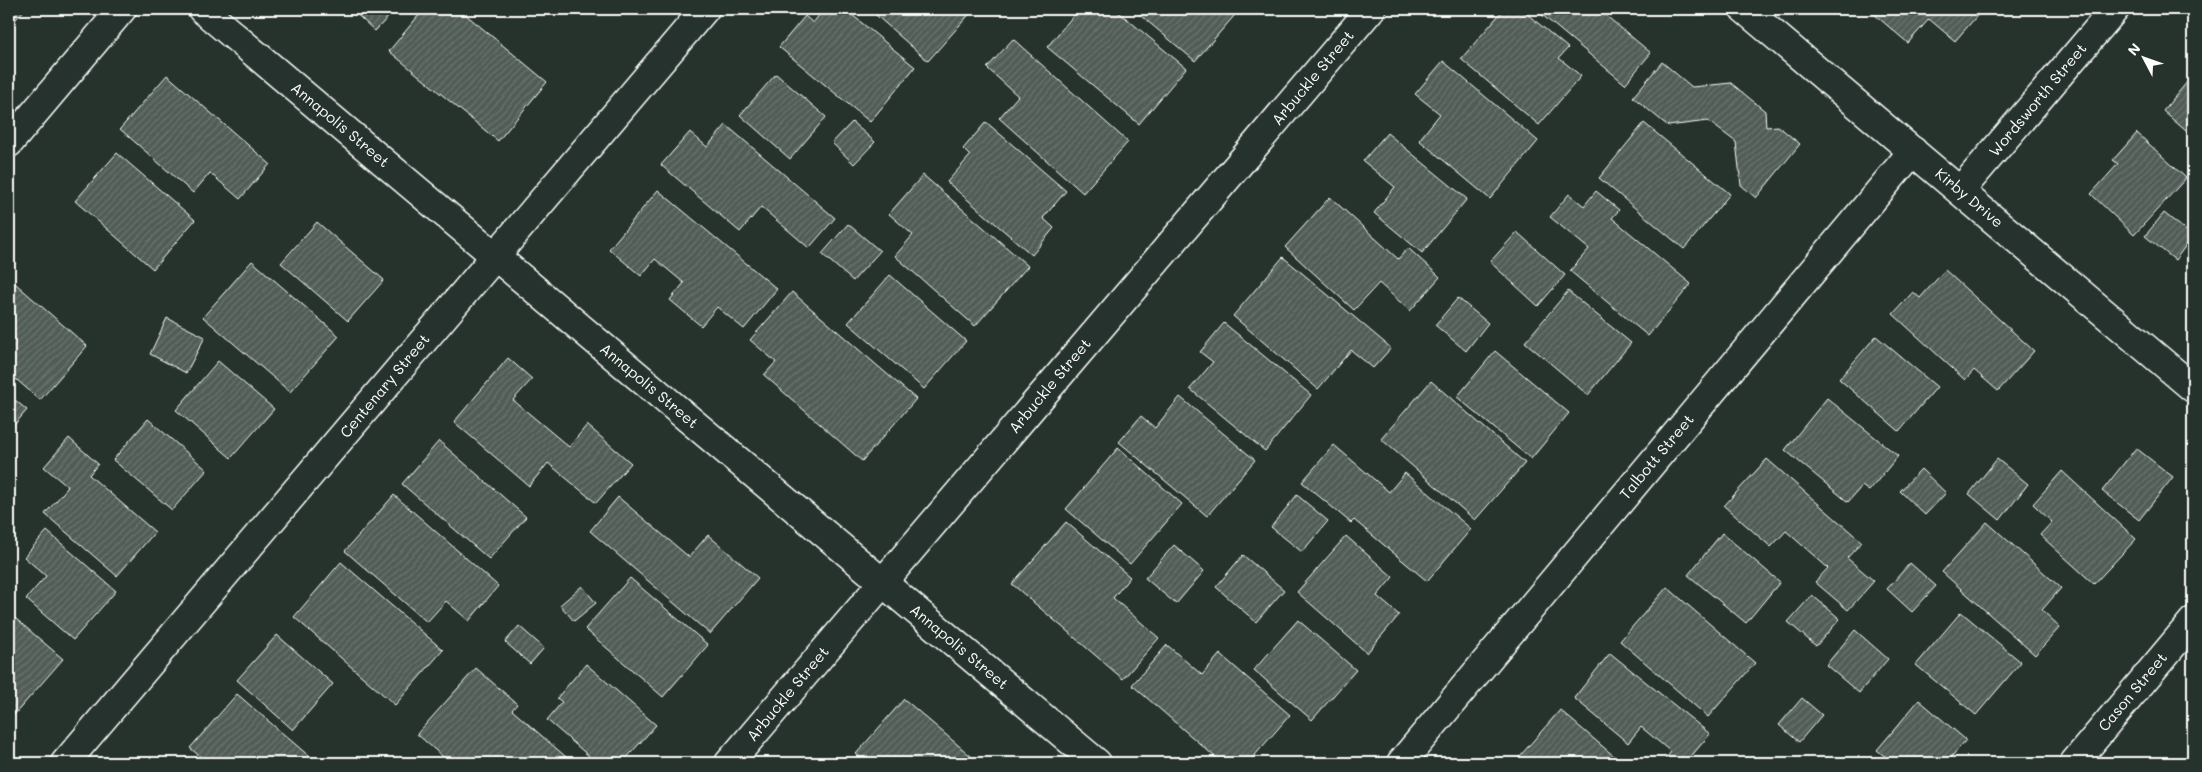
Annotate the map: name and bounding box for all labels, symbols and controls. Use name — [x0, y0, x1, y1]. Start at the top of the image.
street label: Arbuckle Street — [1267, 26, 1358, 129]
north arrow — [2120, 32, 2170, 82]
street label: Wordsworth Street — [1984, 39, 2091, 160]
text: N — [2123, 39, 2144, 59]
street label: Annapolis Street — [287, 77, 394, 171]
street label: Kirby Drive — [1931, 163, 2008, 232]
street label: Centenary Street — [335, 329, 434, 441]
street label: Arbuckle Street — [1004, 334, 1095, 437]
street label: Annapolis Street — [596, 338, 703, 432]
street label: Talbott Street — [1615, 409, 1698, 503]
street label: Annapolis Street — [906, 599, 1013, 693]
street label: Arbuckle Street — [742, 642, 833, 745]
street label: Cason Street — [2093, 648, 2171, 735]

